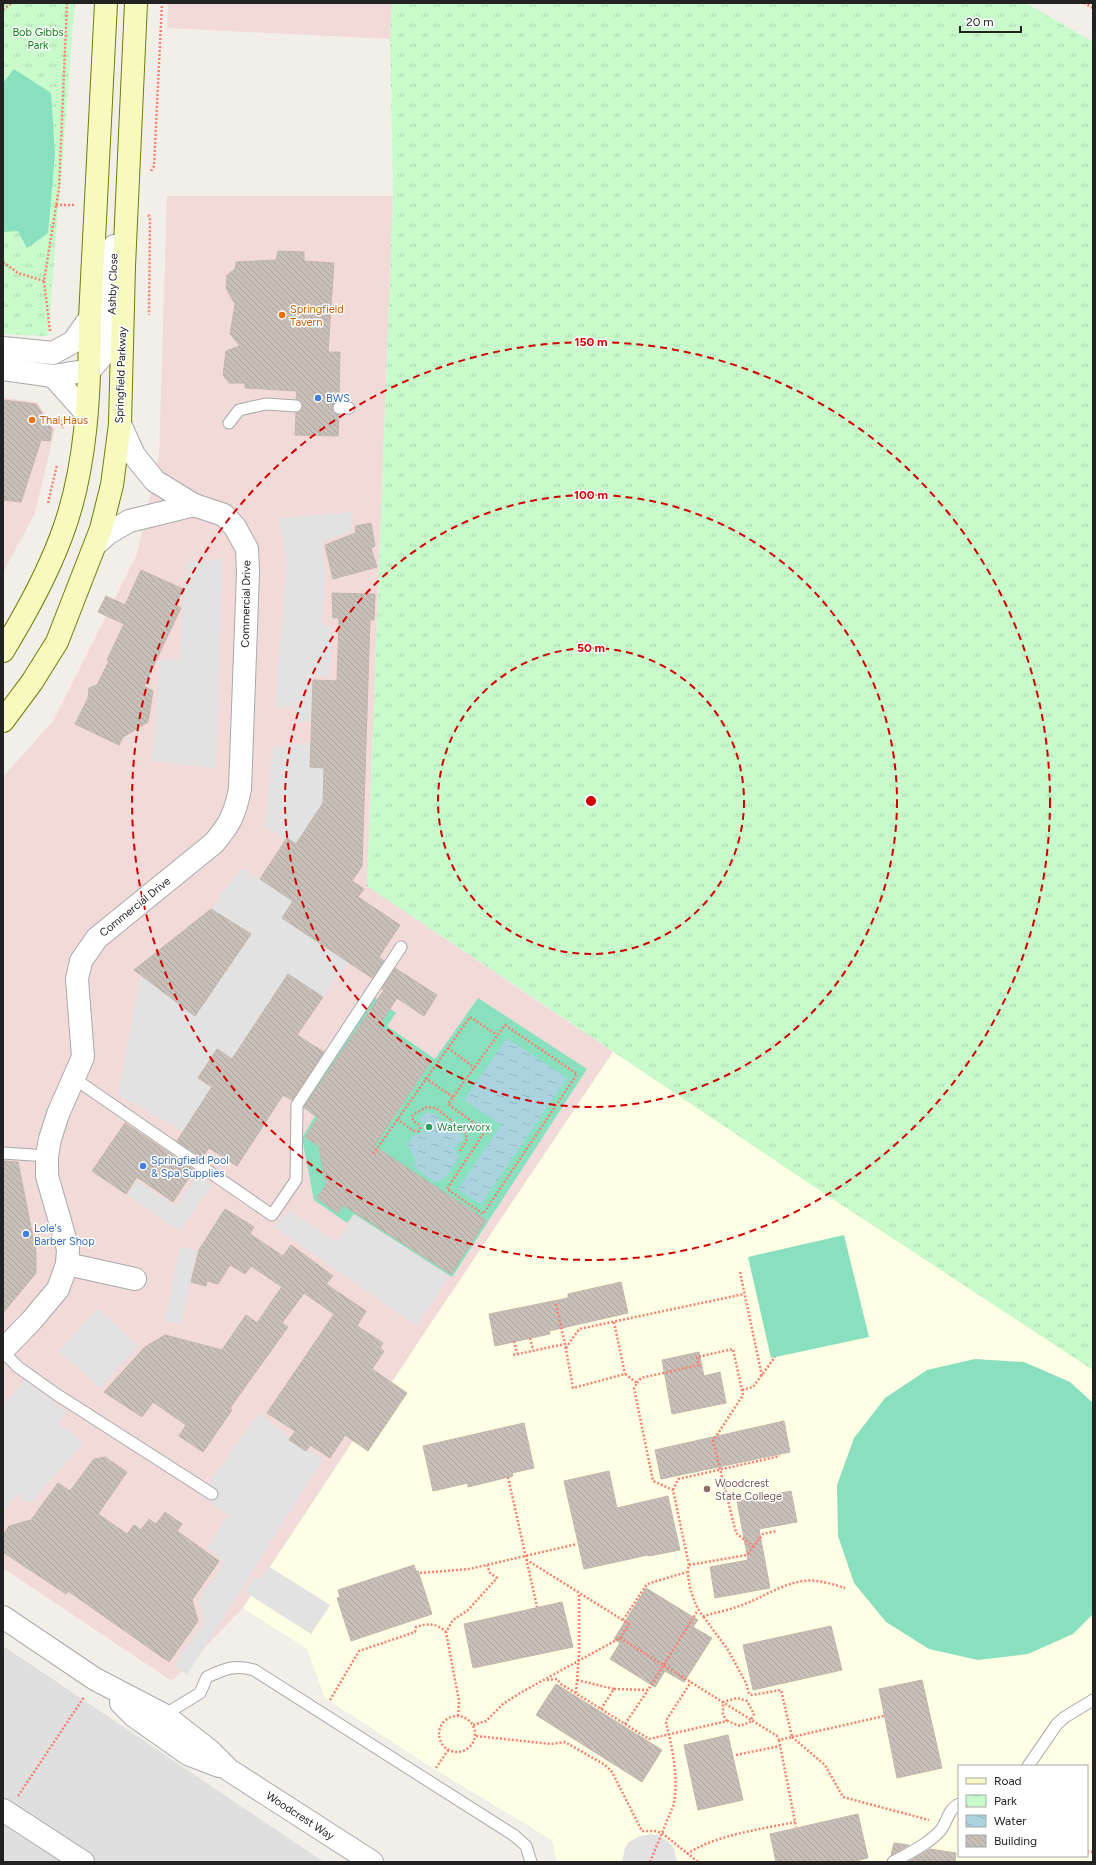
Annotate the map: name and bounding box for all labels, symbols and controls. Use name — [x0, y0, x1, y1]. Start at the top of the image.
scale bar — [960, 8, 1021, 34]
text: 20 m — [966, 15, 994, 29]
park label: Bob Gibbs Park — [12, 26, 64, 52]
street label: Ashby Close — [105, 253, 121, 315]
place label: Springfield Tavern — [290, 303, 344, 329]
marker: Springfield Tavern — [277, 310, 287, 320]
street label: Springfield Parkway — [113, 326, 129, 424]
text: 150 m — [574, 335, 608, 349]
place label: BWS — [326, 392, 350, 405]
marker: BWS — [313, 393, 323, 403]
place label: Thai Haus — [40, 414, 88, 427]
marker: Thai Haus — [27, 415, 37, 425]
text: 100 m — [574, 488, 608, 502]
street label: Commercial Drive — [239, 560, 253, 648]
text: 50 m — [577, 641, 605, 655]
centre of rings — [584, 794, 598, 808]
street label: Commercial Drive — [97, 874, 173, 940]
place label: Waterworx — [437, 1121, 491, 1134]
marker: Waterworx — [424, 1122, 434, 1132]
place label: Springfield Pool & Spa Supplies — [151, 1154, 229, 1180]
marker: Springfield Pool & Spa Supplies — [138, 1161, 148, 1171]
place label: Lole's Barber Shop — [34, 1222, 95, 1248]
marker: Lole's Barber Shop — [21, 1229, 31, 1239]
place label: Woodcrest State College — [715, 1477, 782, 1503]
marker: Woodcrest State College — [702, 1484, 712, 1494]
legend — [958, 1765, 1088, 1857]
text: Road — [994, 1774, 1022, 1788]
street label: Woodcrest Way — [264, 1789, 337, 1843]
text: Park — [994, 1794, 1017, 1808]
text: Water — [994, 1814, 1026, 1828]
text: Building — [994, 1834, 1037, 1848]

